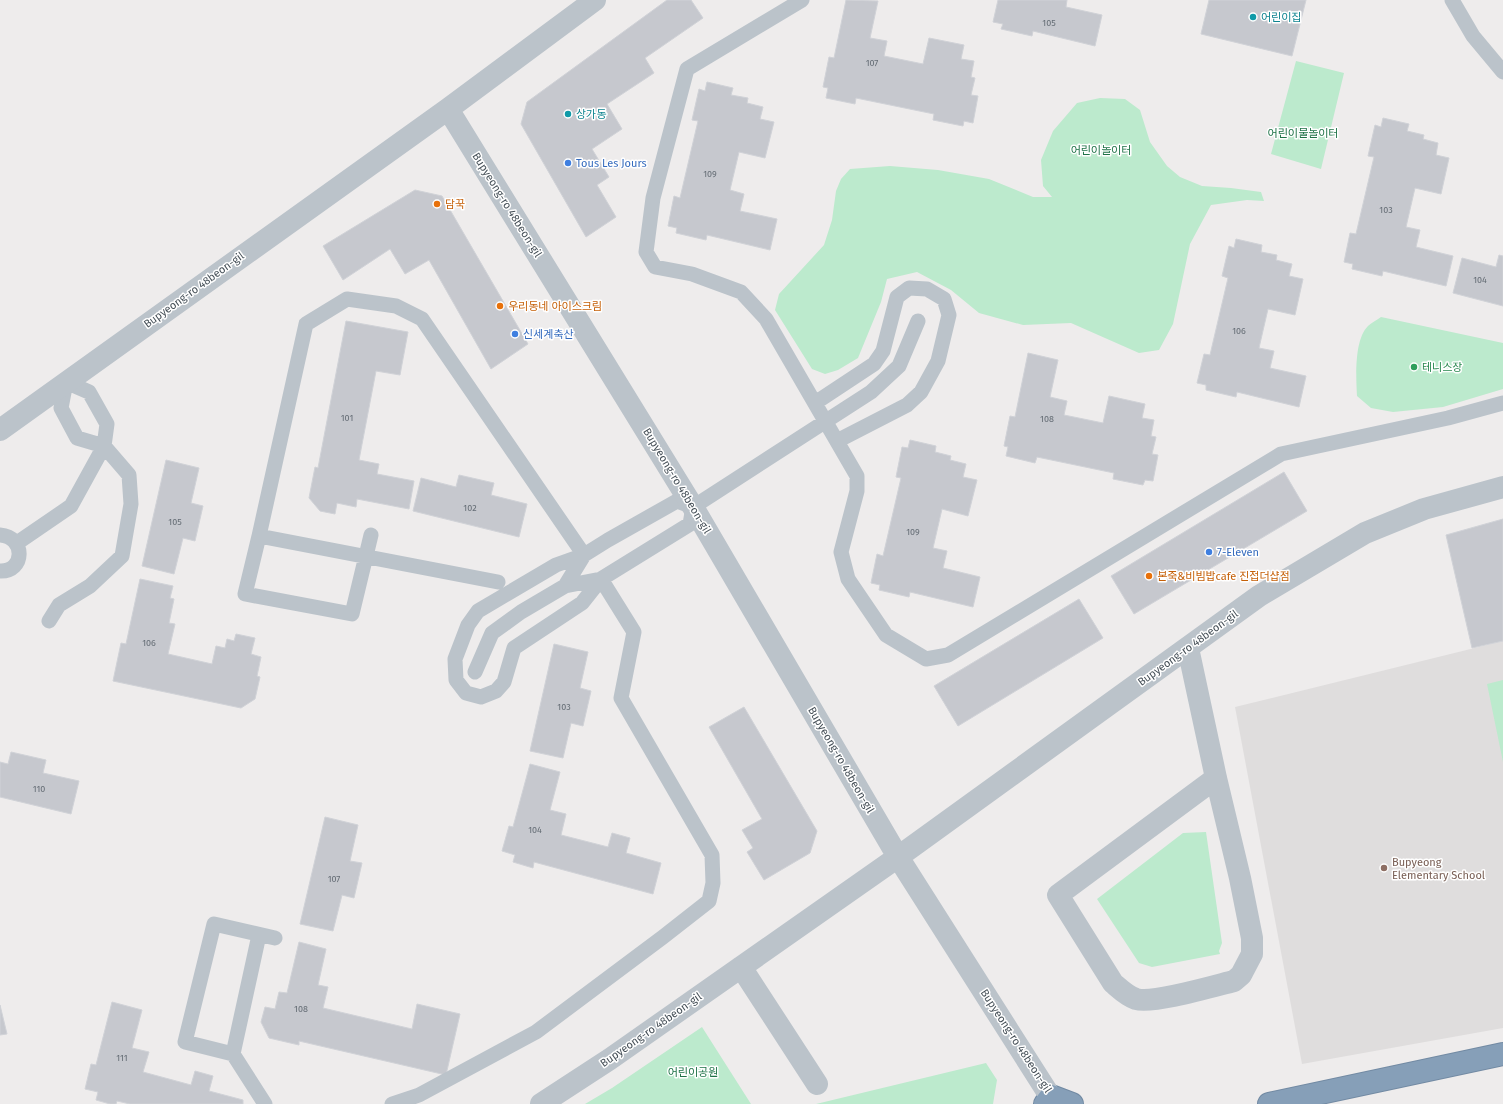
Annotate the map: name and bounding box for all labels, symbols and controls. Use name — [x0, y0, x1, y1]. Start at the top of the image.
place label: 어린이집 — [1261, 11, 1301, 24]
marker: 어린이집 — [1248, 12, 1258, 22]
house number: 105 — [1042, 18, 1056, 28]
house number: 107 — [866, 58, 878, 68]
place label: 상가동 — [576, 108, 606, 121]
marker: 상가동 — [563, 109, 573, 119]
park label: 어린이물놀이터 — [1268, 127, 1338, 140]
park label: 어린이놀이터 — [1071, 144, 1131, 157]
street label: Bupyeong-ro 48beon-gil — [469, 150, 545, 260]
place label: Tous Les Jours — [576, 157, 647, 170]
marker: Tous Les Jours — [563, 158, 573, 168]
house number: 109 — [703, 169, 717, 179]
place label: 담꾹 — [445, 198, 465, 211]
marker: 담꾹 — [432, 199, 442, 209]
house number: 103 — [1379, 205, 1393, 215]
street label: Bupyeong-ro 48beon-gil — [141, 249, 247, 331]
house number: 104 — [1473, 275, 1487, 285]
place label: 우리동네 아이스크림 — [508, 300, 602, 313]
marker: 우리동네 아이스크림 — [495, 301, 505, 311]
house number: 106 — [1232, 326, 1246, 336]
place label: 신세계축산 — [523, 328, 574, 341]
marker: 신세계축산 — [510, 329, 520, 339]
place label: 테니스장 — [1422, 361, 1462, 374]
marker: 테니스장 — [1409, 362, 1419, 372]
house number: 101 — [341, 413, 353, 423]
house number: 108 — [1040, 414, 1054, 424]
street label: Bupyeong-ro 48beon-gil — [640, 426, 714, 536]
house number: 102 — [463, 503, 477, 513]
house number: 105 — [168, 517, 182, 527]
house number: 109 — [906, 527, 920, 537]
place label: 7-Eleven — [1217, 546, 1259, 559]
marker: 7-Eleven — [1204, 547, 1214, 557]
place label: 본죽&비빔밥cafe 진접더샵점 — [1157, 570, 1290, 583]
marker: 본죽&비빔밥cafe 진접더샵점 — [1144, 571, 1154, 581]
street label: Bupyeong-ro 48beon-gil — [1135, 607, 1241, 689]
house number: 106 — [142, 638, 156, 648]
house number: 103 — [557, 702, 571, 712]
street label: Bupyeong-ro 48beon-gil — [805, 704, 877, 816]
house number: 110 — [33, 784, 45, 794]
house number: 104 — [528, 825, 542, 835]
place label: Bupyeong Elementary School — [1392, 856, 1485, 882]
marker: Bupyeong Elementary School — [1379, 863, 1389, 873]
house number: 107 — [328, 874, 340, 884]
street label: Bupyeong-ro 48beon-gil — [978, 987, 1054, 1095]
street label: Bupyeong-ro 48beon-gil — [598, 990, 704, 1070]
house number: 108 — [294, 1004, 308, 1014]
house number: 111 — [116, 1053, 128, 1063]
park label: 어린이공원 — [668, 1066, 718, 1079]

